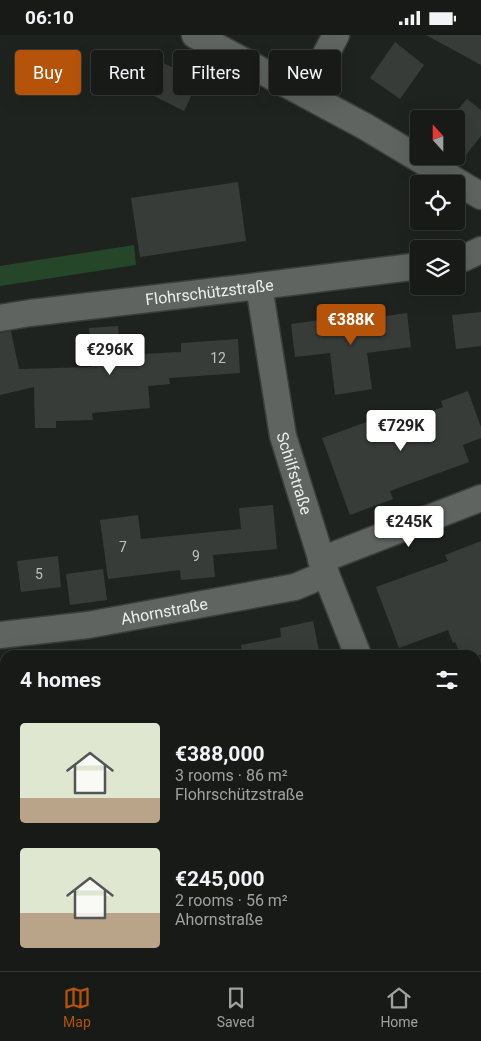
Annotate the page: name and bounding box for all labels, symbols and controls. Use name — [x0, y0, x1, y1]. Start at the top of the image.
text: 06:10 — [25, 6, 74, 29]
chip: Buy — [15, 50, 81, 95]
chip: Rent — [91, 50, 163, 95]
chip: Filters — [173, 50, 259, 95]
chip: New — [269, 50, 341, 95]
north arrow — [410, 110, 465, 165]
map controls — [410, 110, 465, 295]
button: locate — [410, 175, 465, 230]
button: layers — [410, 240, 465, 295]
street label: Flohrschützstraße — [144, 275, 275, 309]
pin: €388K — [316, 303, 386, 346]
text: €388K — [328, 310, 374, 329]
pin: €296K — [75, 333, 145, 376]
text: €296K — [87, 340, 133, 359]
house number: 12 — [210, 350, 226, 366]
pin: €729K — [366, 409, 436, 452]
text: €729K — [378, 416, 424, 435]
street label: Schilfstraße — [272, 430, 316, 517]
pin: €245K — [374, 505, 444, 548]
text: €245K — [386, 512, 432, 531]
house number: 7 — [119, 539, 127, 555]
house number: 9 — [192, 548, 200, 564]
house number: 5 — [35, 566, 43, 582]
street label: Ahornstraße — [119, 594, 209, 629]
icon: filters — [433, 666, 461, 694]
text: 4 homes — [20, 668, 101, 692]
text: €388,000 — [175, 742, 265, 766]
icon: home — [60, 743, 120, 803]
text: 3 rooms · 86 m² — [175, 766, 288, 785]
text: Flohrschützstraße — [175, 785, 304, 804]
text: €245,000 — [175, 867, 265, 891]
icon: home — [60, 868, 120, 928]
text: 2 rooms · 56 m² — [175, 891, 288, 910]
text: Ahornstraße — [175, 910, 263, 929]
tab: Map — [63, 984, 91, 1030]
tab: Saved — [217, 984, 255, 1030]
tab: Home — [380, 984, 418, 1030]

